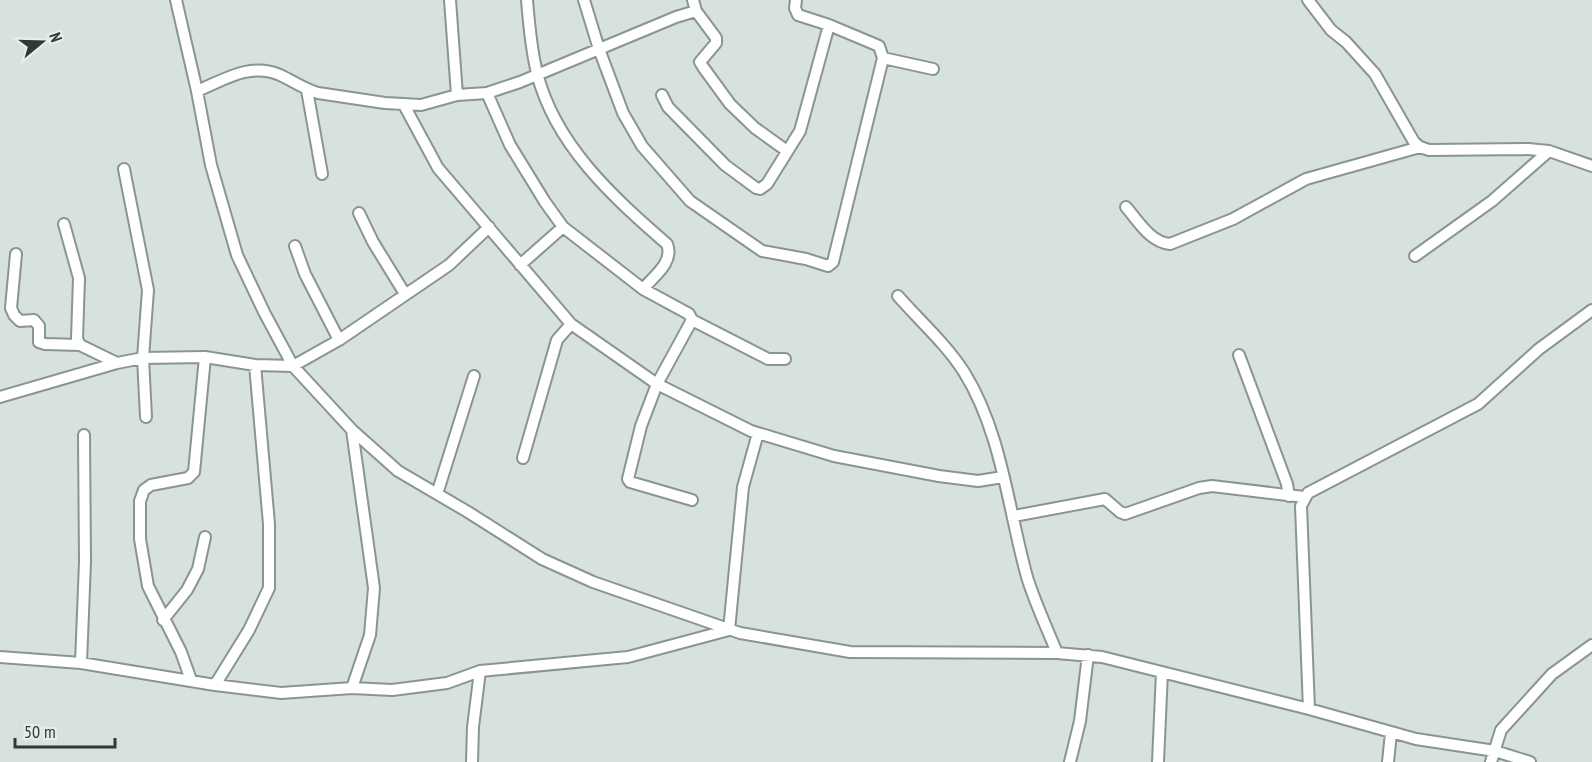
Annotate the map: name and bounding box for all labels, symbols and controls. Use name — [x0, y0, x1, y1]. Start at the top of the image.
north arrow — [12, 12, 72, 72]
text: N — [45, 30, 67, 44]
scale bar — [15, 711, 116, 749]
text: 50 m — [24, 720, 56, 743]

